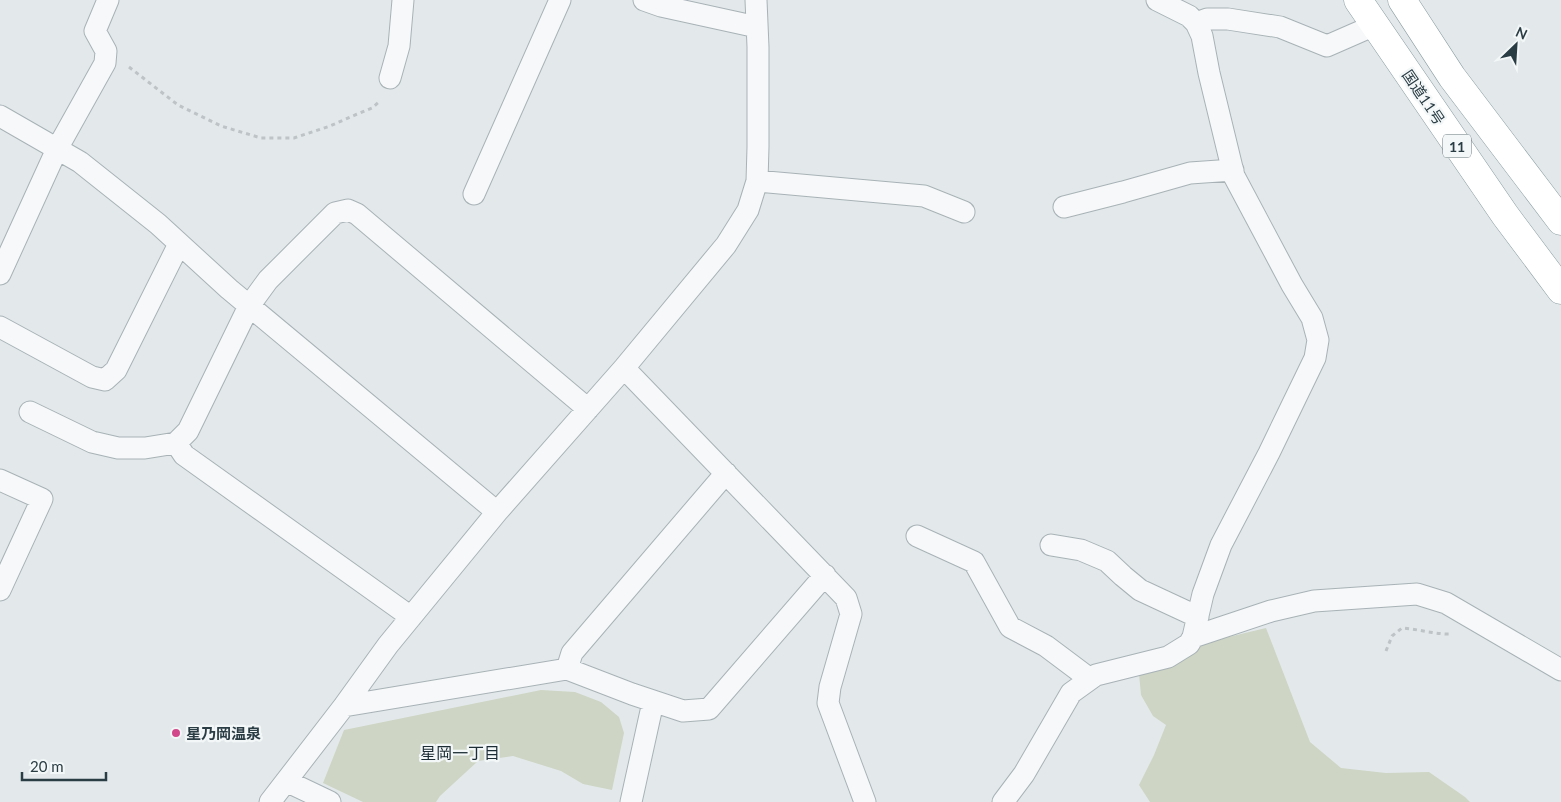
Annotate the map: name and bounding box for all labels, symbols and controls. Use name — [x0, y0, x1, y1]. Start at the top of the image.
north arrow — [1491, 20, 1541, 70]
text: N — [1513, 23, 1530, 43]
street label: 国道11号 — [1399, 66, 1449, 128]
road number: 11 — [1443, 134, 1471, 158]
place label: 星乃岡温泉 — [186, 724, 261, 742]
marker: 星乃岡温泉 — [170, 727, 182, 739]
district label: 星岡一丁目 — [420, 743, 500, 762]
scale bar — [22, 750, 106, 782]
text: 20 m — [30, 757, 64, 775]

